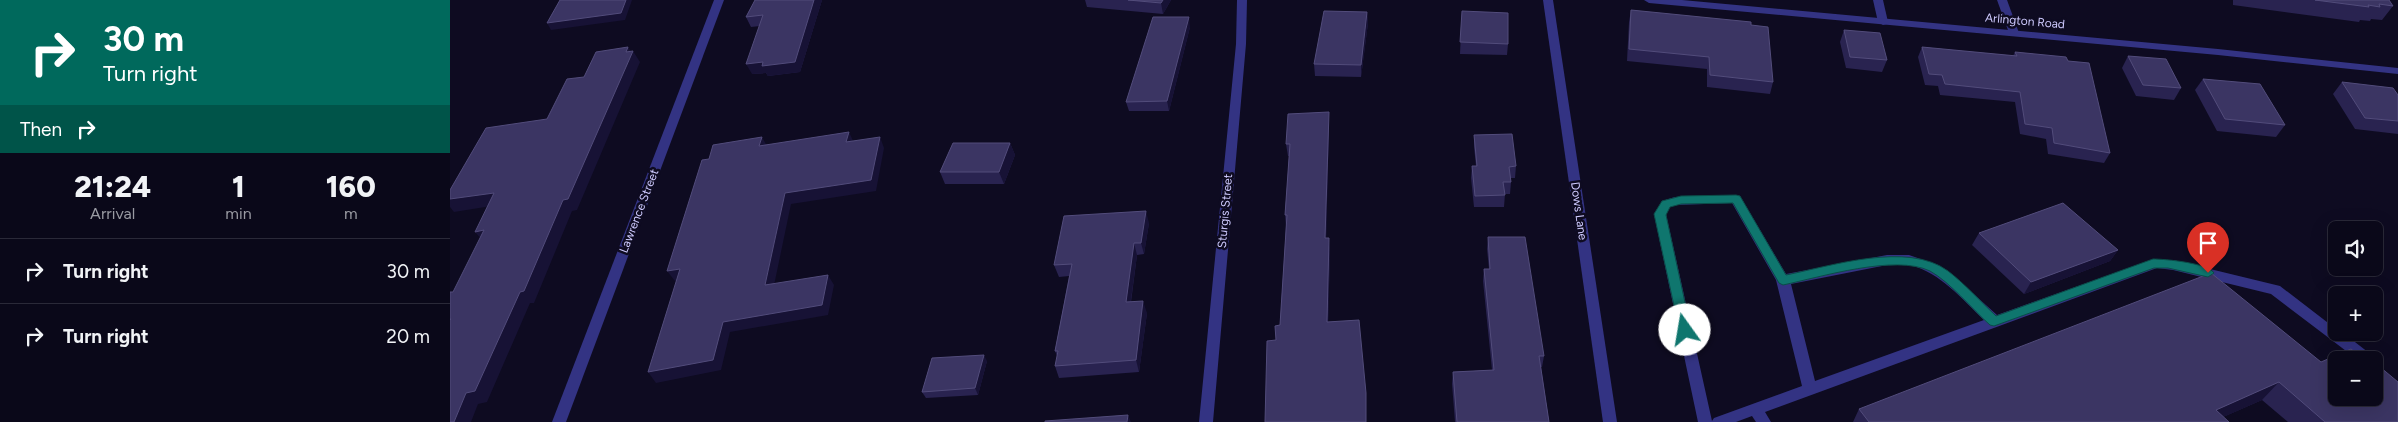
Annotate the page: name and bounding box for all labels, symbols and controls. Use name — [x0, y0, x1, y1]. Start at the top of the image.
street label: Arlington Road — [1984, 11, 2066, 31]
text: 30 m — [103, 18, 184, 60]
icon: right — [20, 20, 85, 85]
text: Turn right — [103, 60, 198, 87]
icon: right — [72, 115, 100, 143]
text: Then — [20, 118, 62, 141]
street label: Lawrence Street — [617, 167, 662, 255]
text: 21:24 — [74, 168, 151, 205]
text: 1 — [232, 168, 245, 205]
text: 160 — [326, 168, 376, 205]
street label: Sturgis Street — [1215, 173, 1235, 249]
street label: Dows Lane — [1568, 181, 1590, 241]
text: Arrival — [90, 204, 135, 223]
text: min — [225, 204, 252, 223]
text: m — [344, 204, 358, 223]
map controls — [2328, 221, 2383, 406]
button: sound — [2328, 221, 2383, 276]
pin — [2187, 222, 2229, 273]
icon: arrive — [2194, 229, 2222, 257]
icon: right — [20, 257, 48, 285]
text: Turn right — [63, 260, 149, 283]
text: 30 m — [387, 260, 430, 283]
button: + — [2328, 286, 2383, 341]
position arrow — [1658, 303, 1710, 355]
icon: right — [20, 322, 48, 350]
text: Turn right — [63, 325, 149, 348]
text: 20 m — [386, 325, 430, 348]
button: − — [2328, 351, 2383, 406]

